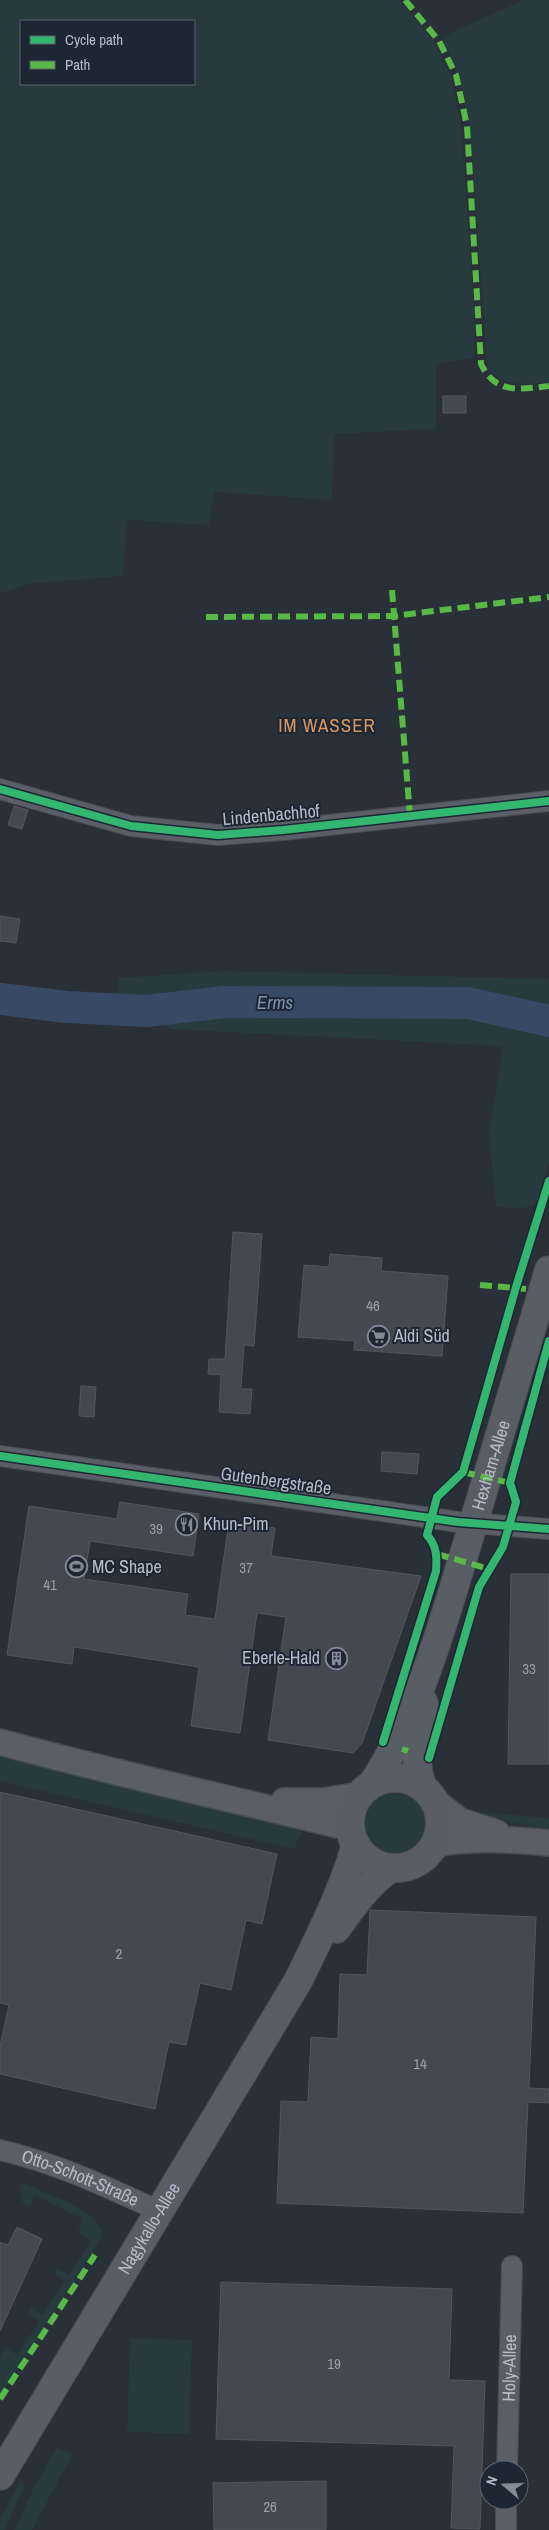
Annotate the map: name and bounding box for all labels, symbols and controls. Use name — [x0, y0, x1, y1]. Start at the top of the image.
legend — [20, 20, 195, 85]
text: Cycle path — [65, 29, 123, 50]
text: Path — [65, 54, 90, 75]
district label: IM WASSER — [278, 712, 376, 738]
street label: Lindenbachhof — [221, 798, 322, 831]
water label: Erms — [257, 989, 293, 1015]
house number: 46 — [366, 1295, 380, 1316]
place label: Aldi Süd — [393, 1323, 450, 1348]
supermarket icon: Aldi Süd — [366, 1324, 390, 1348]
street label: Hexham-Allee — [465, 1417, 516, 1513]
street label: Gutenbergstraße — [219, 1460, 333, 1501]
place label: Khun-Pim — [203, 1511, 269, 1536]
restaurant icon: Khun-Pim — [175, 1512, 199, 1536]
house number: 39 — [149, 1518, 163, 1539]
place label: MC Shape — [92, 1554, 162, 1579]
sports icon: MC Shape — [64, 1555, 88, 1579]
house number: 37 — [239, 1557, 253, 1578]
house number: 41 — [43, 1574, 57, 1595]
place label: Eberle-Hald — [242, 1645, 320, 1670]
building icon: Eberle-Hald — [324, 1646, 348, 1670]
house number: 33 — [522, 1658, 536, 1679]
house number: 2 — [116, 1943, 123, 1964]
house number: 14 — [413, 2053, 427, 2074]
street label: Otto-Schott-Straße — [19, 2143, 143, 2212]
street label: Nagykallo-Allee — [111, 2178, 186, 2279]
street label: Holy-Allee — [496, 2334, 522, 2402]
house number: 19 — [327, 2353, 341, 2374]
north arrow — [479, 2460, 529, 2510]
text: N — [482, 2474, 502, 2488]
house number: 26 — [263, 2496, 277, 2517]

